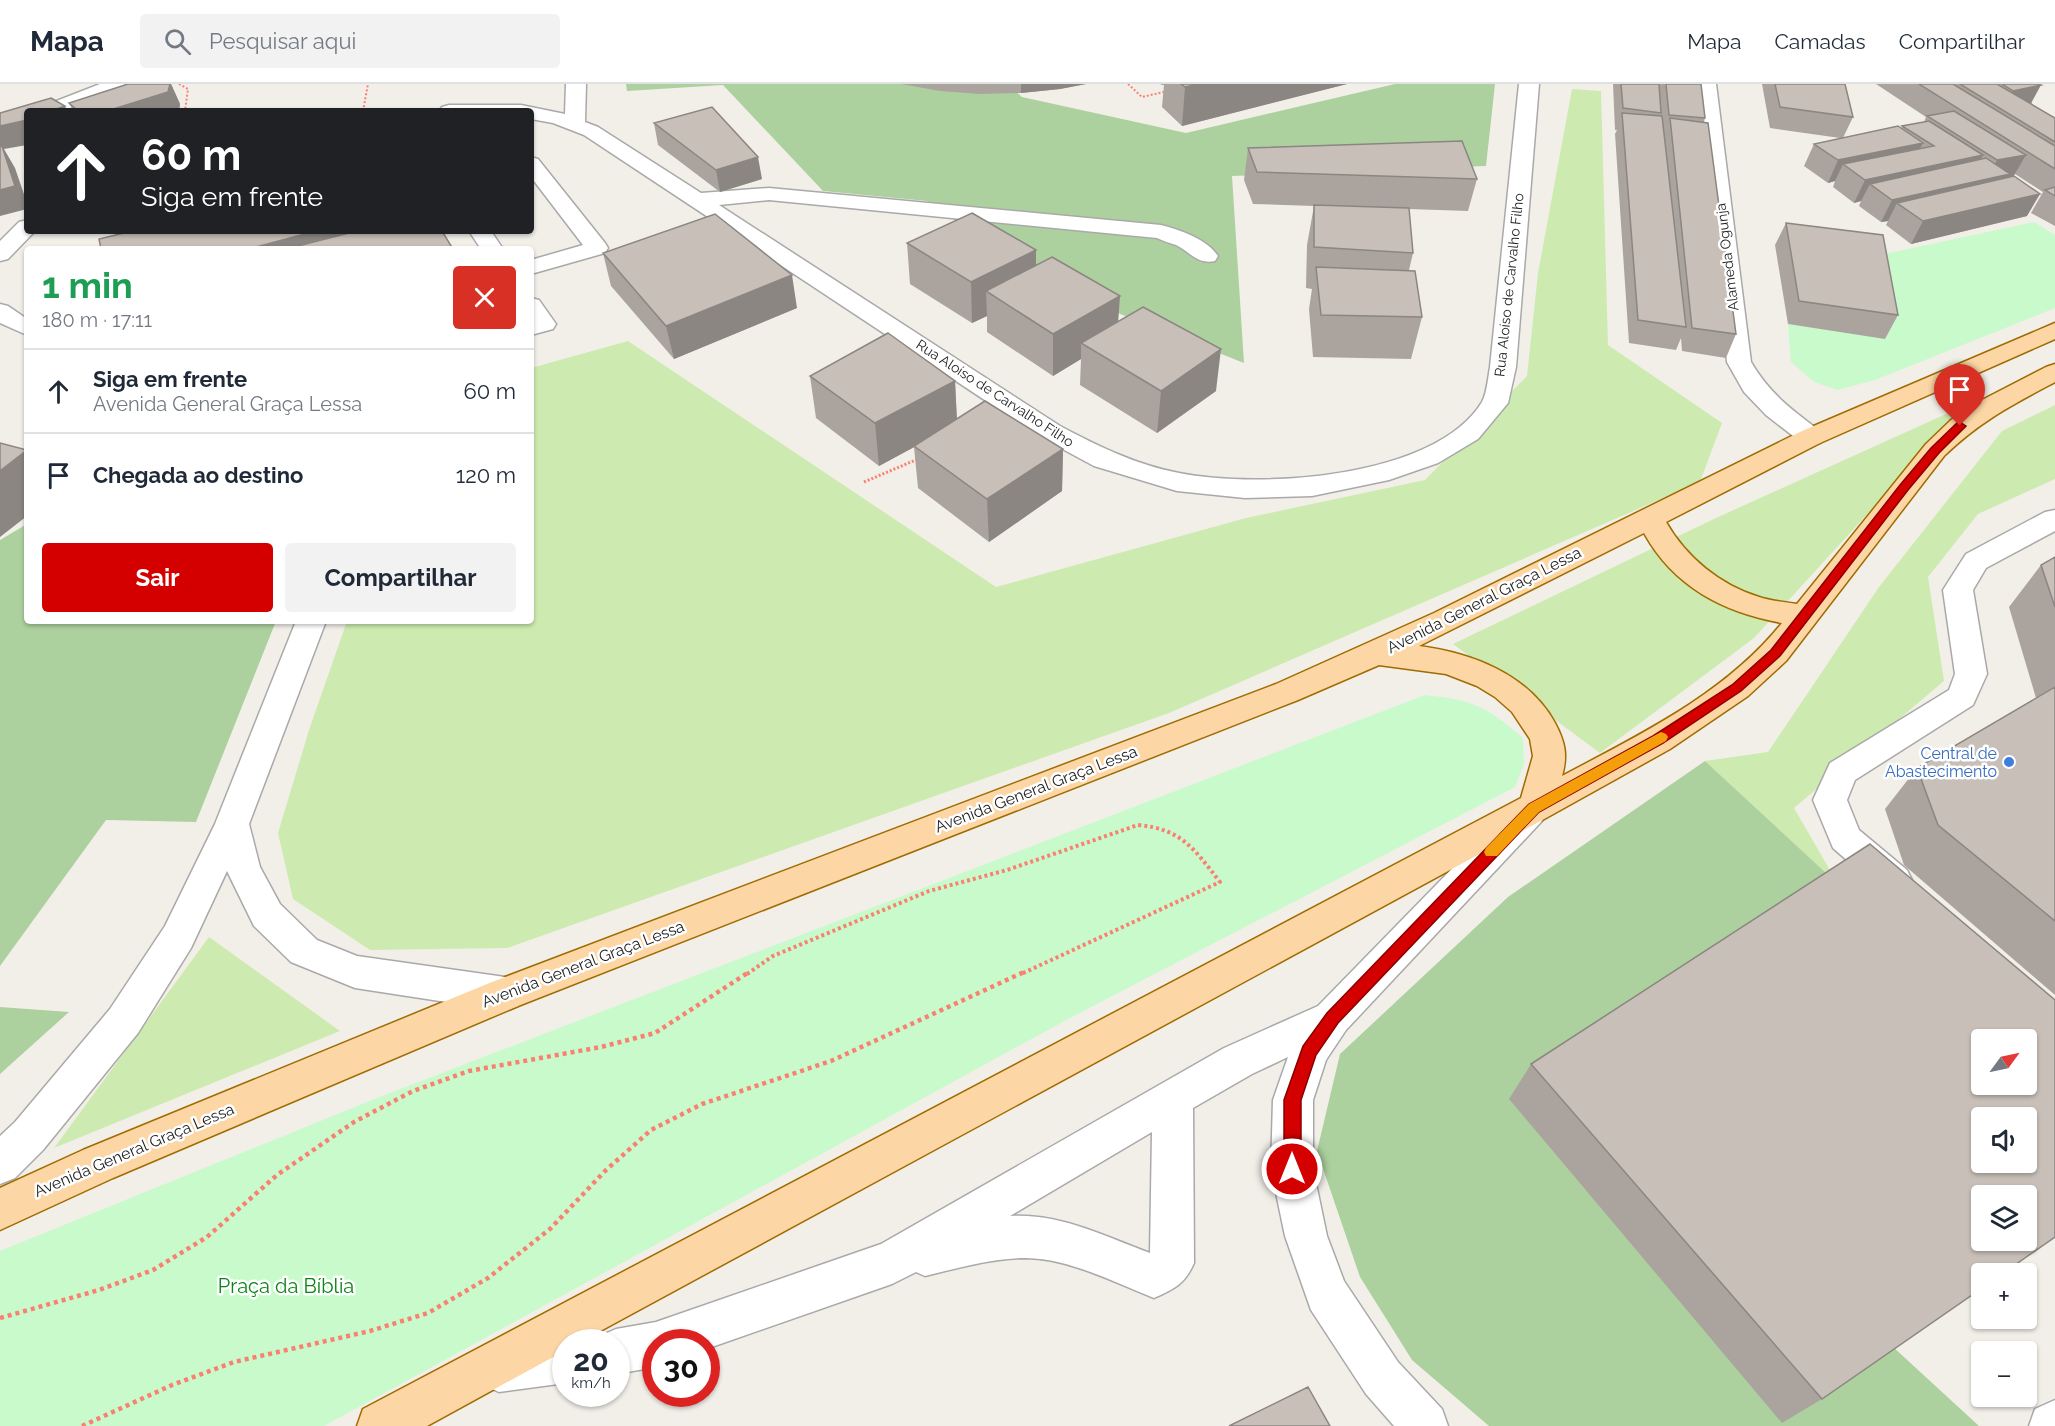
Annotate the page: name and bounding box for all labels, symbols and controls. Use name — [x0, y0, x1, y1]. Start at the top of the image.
search box — [140, 14, 560, 68]
text: Mapa — [30, 25, 104, 58]
icon: search — [161, 25, 194, 58]
text: Pesquisar aqui — [209, 28, 356, 54]
text: Mapa — [1687, 29, 1741, 54]
text: Camadas — [1774, 29, 1866, 54]
text: Compartilhar — [1899, 29, 2025, 54]
text: 60 m — [141, 131, 241, 180]
icon: ahead — [42, 132, 120, 210]
text: Siga em frente — [141, 181, 323, 212]
street label: Rua Aloíso de Carvalho Filho — [1491, 192, 1527, 378]
street label: Alameda Ogunja — [1712, 202, 1742, 312]
text: 1 min — [42, 264, 133, 306]
button: close — [453, 266, 516, 329]
text: 180 m · 17:11 — [42, 308, 152, 332]
street label: Rua Aloíso de Carvalho Filho — [913, 336, 1077, 450]
pin — [1934, 364, 1985, 426]
text: Siga em frente — [93, 366, 247, 392]
icon: arrive — [1943, 373, 1976, 406]
icon: ahead — [42, 375, 75, 408]
text: 60 m — [463, 378, 516, 404]
text: Avenida General Graça Lessa — [93, 392, 362, 416]
icon: arrive — [42, 459, 75, 492]
text: Chegada ao destino — [93, 462, 303, 488]
text: 120 m — [456, 462, 516, 488]
button: Sair — [42, 543, 273, 612]
button: Compartilhar — [285, 543, 516, 612]
street label: Avenida General Graça Lessa — [1384, 543, 1584, 657]
street label: Avenida General Graça Lessa — [932, 742, 1140, 836]
place label: Central de Abastecimento — [1885, 744, 1997, 781]
marker: Central de Abastecimento — [2002, 755, 2016, 769]
street label: Avenida General Graça Lessa — [479, 917, 687, 1011]
north arrow — [1971, 1029, 2037, 1095]
map controls — [1971, 1029, 2037, 1407]
street label: Avenida General Graça Lessa — [31, 1099, 237, 1201]
button: sound — [1971, 1107, 2037, 1173]
position arrow — [1260, 1137, 1324, 1201]
button: layers — [1971, 1185, 2037, 1251]
button: + — [1971, 1263, 2037, 1329]
park label: Praça da Bíblia — [218, 1274, 354, 1298]
speed limit sign: 30 — [642, 1329, 720, 1407]
button: − — [1971, 1341, 2037, 1407]
text: 20 — [573, 1343, 609, 1378]
text: km/h — [571, 1374, 611, 1392]

